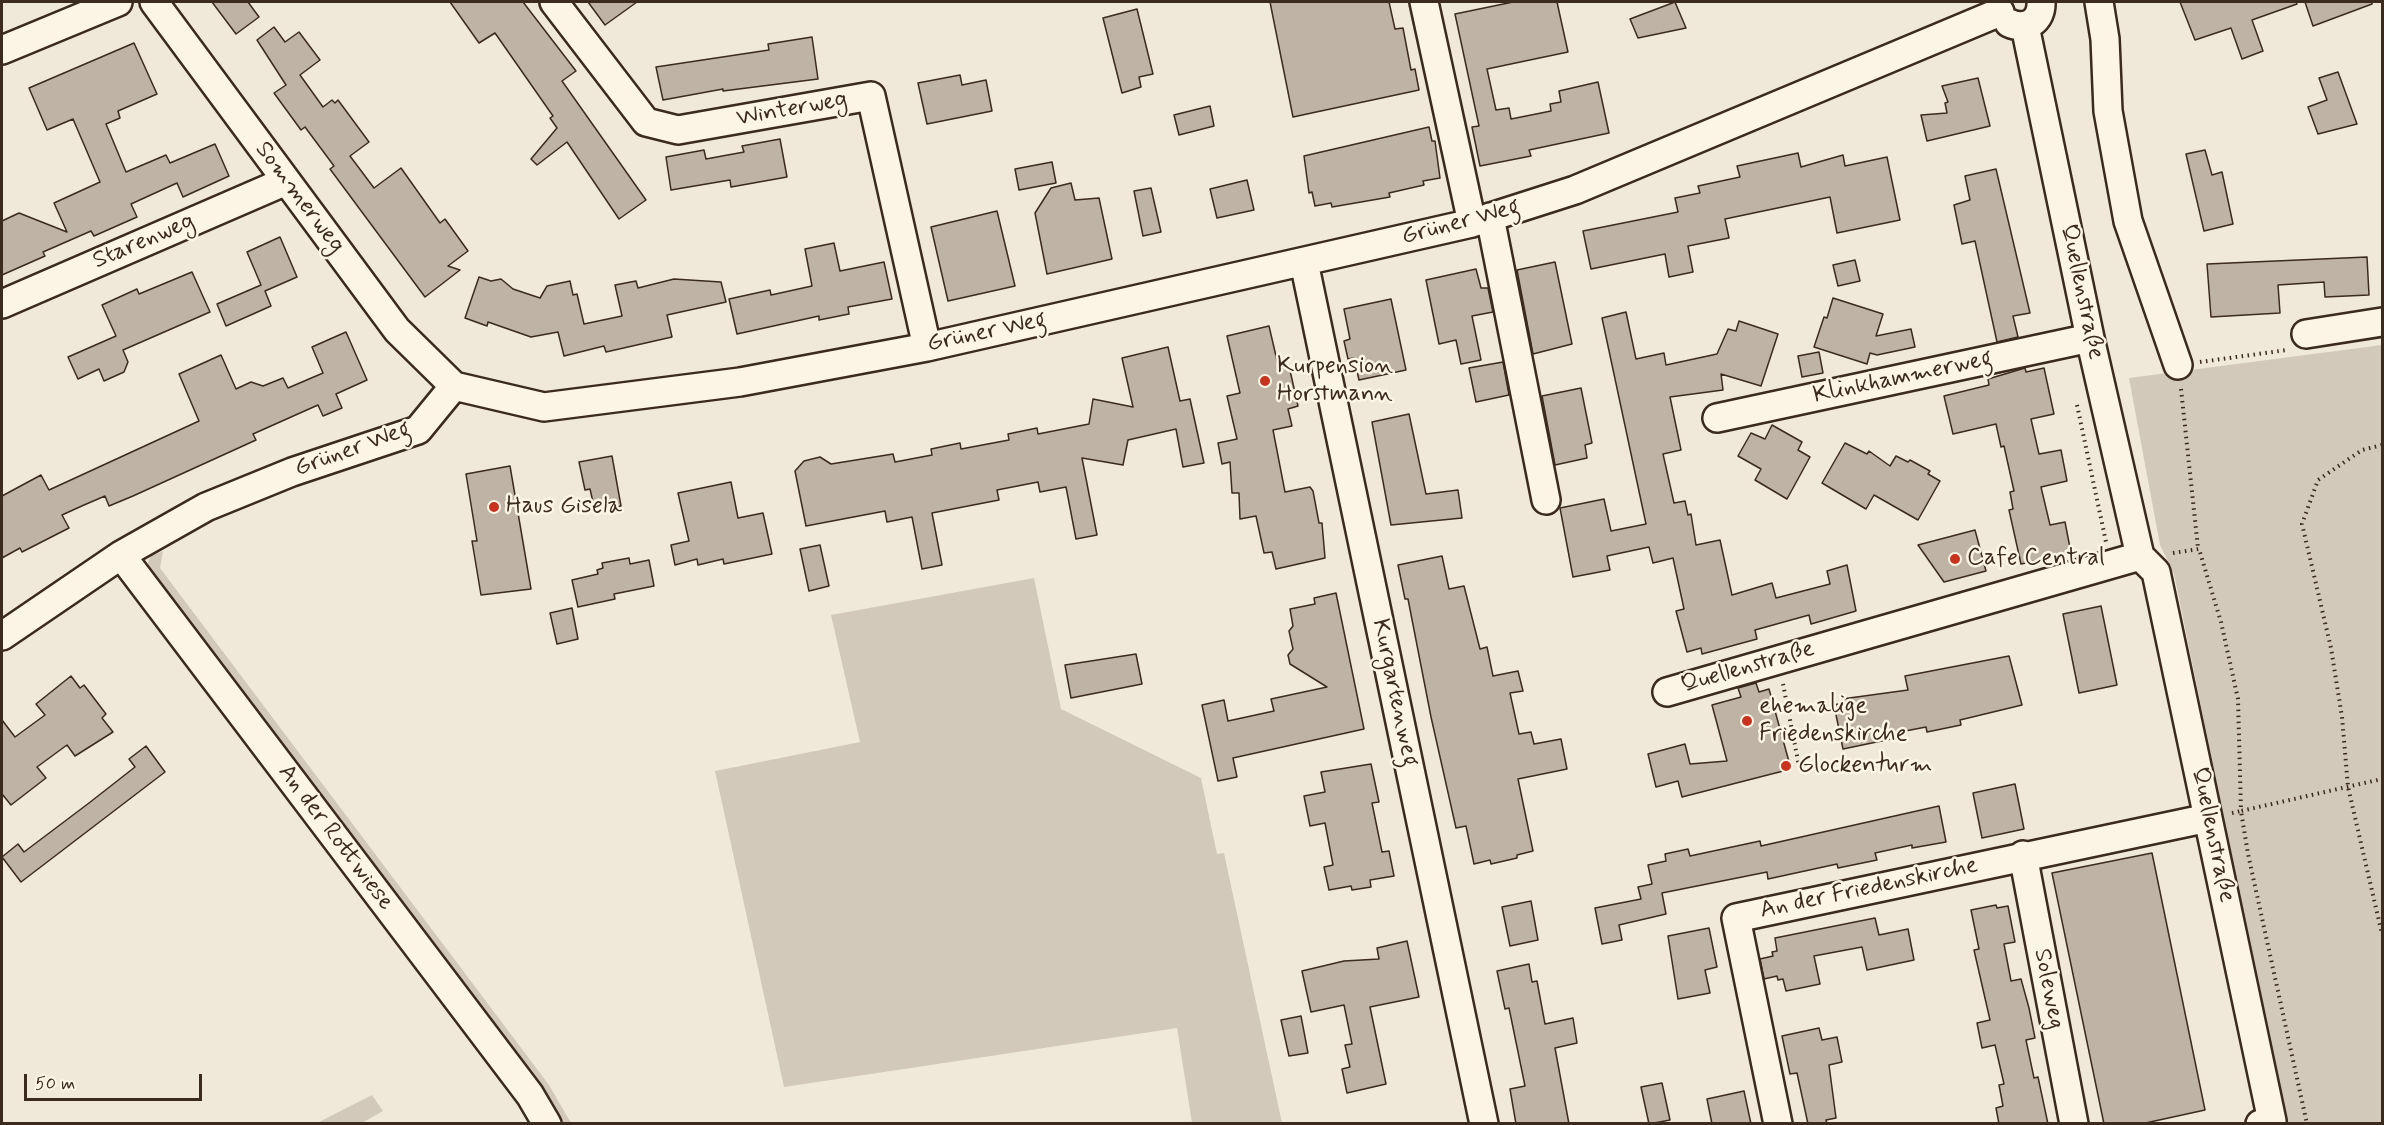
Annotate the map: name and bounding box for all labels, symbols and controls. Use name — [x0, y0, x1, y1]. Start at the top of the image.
street label: Winterweg — [734, 86, 850, 134]
street label: Sommerweg — [248, 137, 350, 259]
street label: Grüner Weg — [1399, 193, 1523, 253]
street label: Starenweg — [89, 208, 199, 276]
street label: Quellenstraße — [2053, 222, 2109, 362]
street label: Grüner Weg — [925, 306, 1049, 360]
street label: Klinkhammerweg — [1811, 345, 1995, 411]
place label: Kurpension Horstmann — [1277, 353, 1393, 409]
marker: Kurpension Horstmann — [1258, 374, 1272, 388]
street label: Grüner Weg — [291, 416, 415, 484]
place label: Haus Gisela — [506, 493, 622, 521]
marker: Haus Gisela — [487, 500, 501, 514]
place label: Cafe Central — [1967, 545, 2105, 573]
marker: Cafe Central — [1948, 552, 1962, 566]
street label: Kurgartenweg — [1364, 616, 1424, 770]
street label: Quellenstraße — [1678, 635, 1818, 701]
place label: ehemalige Friedenskirche — [1759, 693, 1907, 749]
marker: ehemalige Friedenskirche — [1740, 714, 1754, 728]
place label: Glockenturm — [1798, 752, 1932, 780]
street label: An der Rottwiese — [271, 759, 399, 917]
marker: Glockenturm — [1779, 759, 1793, 773]
street label: Quellenstraße — [2184, 765, 2240, 905]
street label: An der Friedenskirche — [1758, 852, 1980, 926]
street label: Soleweg — [2026, 946, 2070, 1032]
scale bar — [27, 1062, 206, 1100]
text: 50 m — [35, 1072, 75, 1096]

